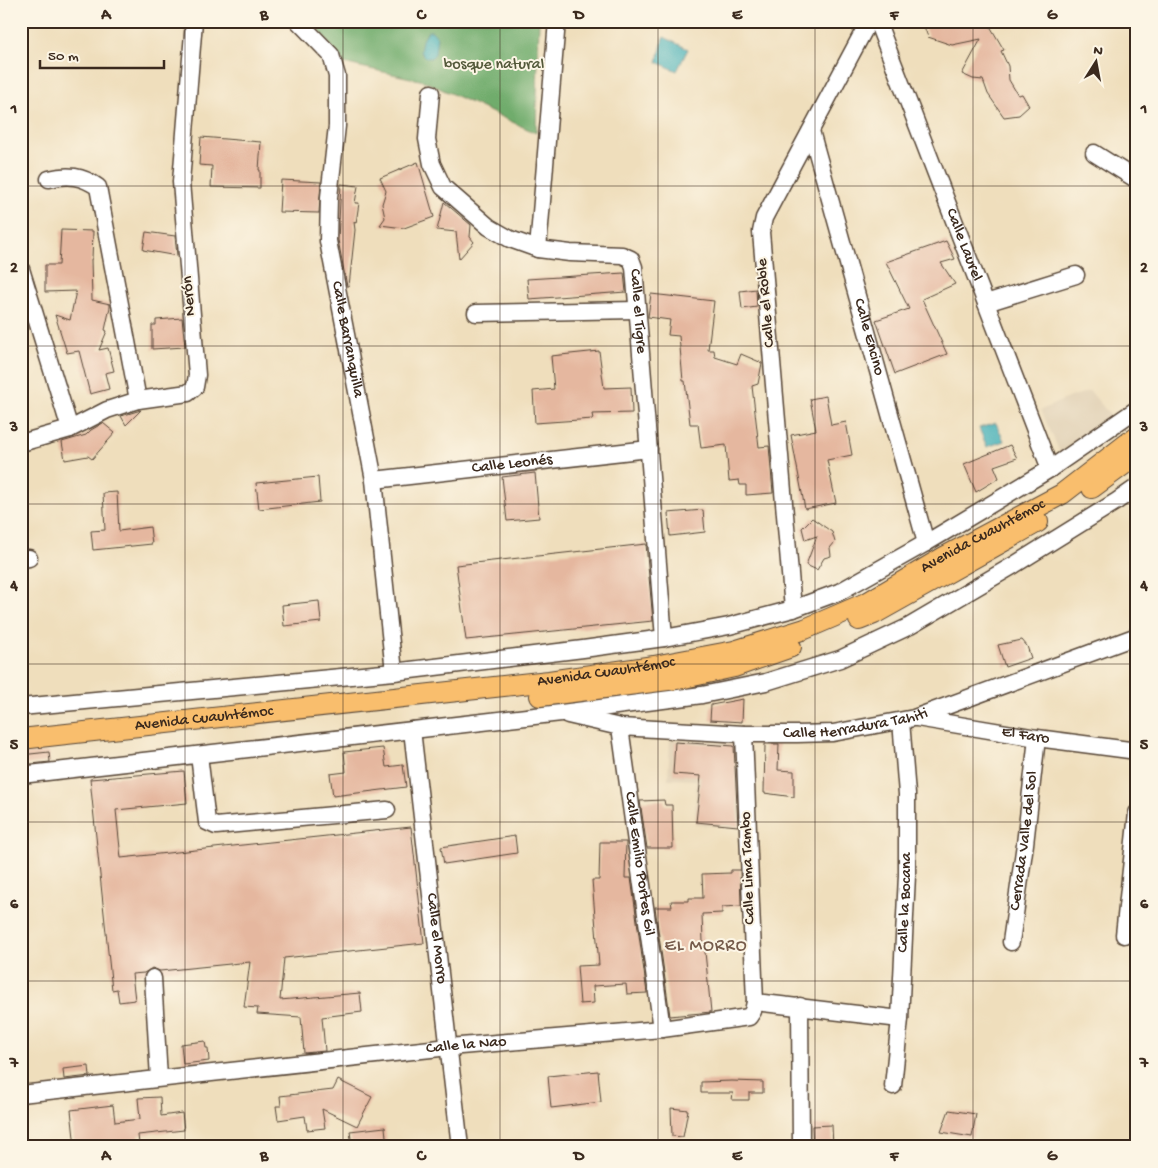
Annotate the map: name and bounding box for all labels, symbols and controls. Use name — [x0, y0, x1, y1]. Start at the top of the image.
text: A — [100, 7, 112, 26]
text: B — [259, 7, 269, 26]
text: C — [416, 7, 427, 26]
text: D — [572, 7, 585, 26]
text: E — [732, 7, 743, 26]
text: F — [889, 7, 900, 26]
text: G — [1047, 7, 1058, 26]
scale bar — [40, 38, 164, 70]
north arrow — [1070, 38, 1120, 88]
text: N — [1092, 42, 1104, 61]
text: 50 m — [48, 48, 79, 66]
park label: bosque natural — [444, 56, 544, 75]
text: 1 — [10, 101, 17, 120]
text: 1 — [1140, 101, 1147, 120]
street label: Calle Laurel — [941, 206, 986, 284]
street label: Calle el Roble — [754, 257, 780, 348]
text: 2 — [10, 260, 18, 279]
text: 2 — [1140, 260, 1148, 279]
street label: Calle el Tigre — [625, 268, 651, 355]
street label: Nerón — [179, 275, 201, 317]
street label: Calle Barranquilla — [326, 280, 368, 400]
street label: Calle Encino — [849, 296, 888, 378]
text: 3 — [9, 419, 18, 438]
text: 3 — [1139, 419, 1148, 438]
street label: Calle Leonés — [471, 450, 554, 478]
street label: Avenida Cuauhtémoc — [917, 495, 1049, 578]
text: 4 — [9, 578, 18, 597]
text: 4 — [1139, 578, 1148, 597]
street label: Avenida Cuauhtémoc — [536, 653, 677, 692]
street label: Avenida Cuauhtémoc — [134, 702, 275, 736]
street label: Calle Herradura Tahiti — [783, 704, 931, 744]
street label: El Faro — [1000, 723, 1051, 749]
text: 5 — [10, 737, 19, 756]
text: 5 — [1140, 737, 1149, 756]
street label: Cerrada Valle del Sol — [1006, 770, 1043, 912]
street label: Calle Emilio Portes Gil — [620, 791, 658, 937]
street label: Calle Lima Tambo — [738, 811, 760, 925]
street label: Calle la Bocana — [894, 851, 917, 953]
street label: Calle el Morro — [421, 892, 451, 985]
text: 6 — [10, 896, 19, 915]
text: 6 — [1140, 896, 1149, 915]
district label: EL MORRO — [664, 936, 748, 957]
street label: Calle la Nao — [425, 1033, 507, 1059]
text: 7 — [9, 1055, 19, 1074]
text: 7 — [1139, 1055, 1149, 1074]
text: A — [100, 1148, 112, 1167]
text: B — [259, 1148, 269, 1167]
text: C — [416, 1148, 427, 1167]
text: D — [572, 1148, 585, 1167]
text: E — [732, 1148, 743, 1167]
text: F — [889, 1148, 900, 1167]
text: G — [1047, 1148, 1058, 1167]

